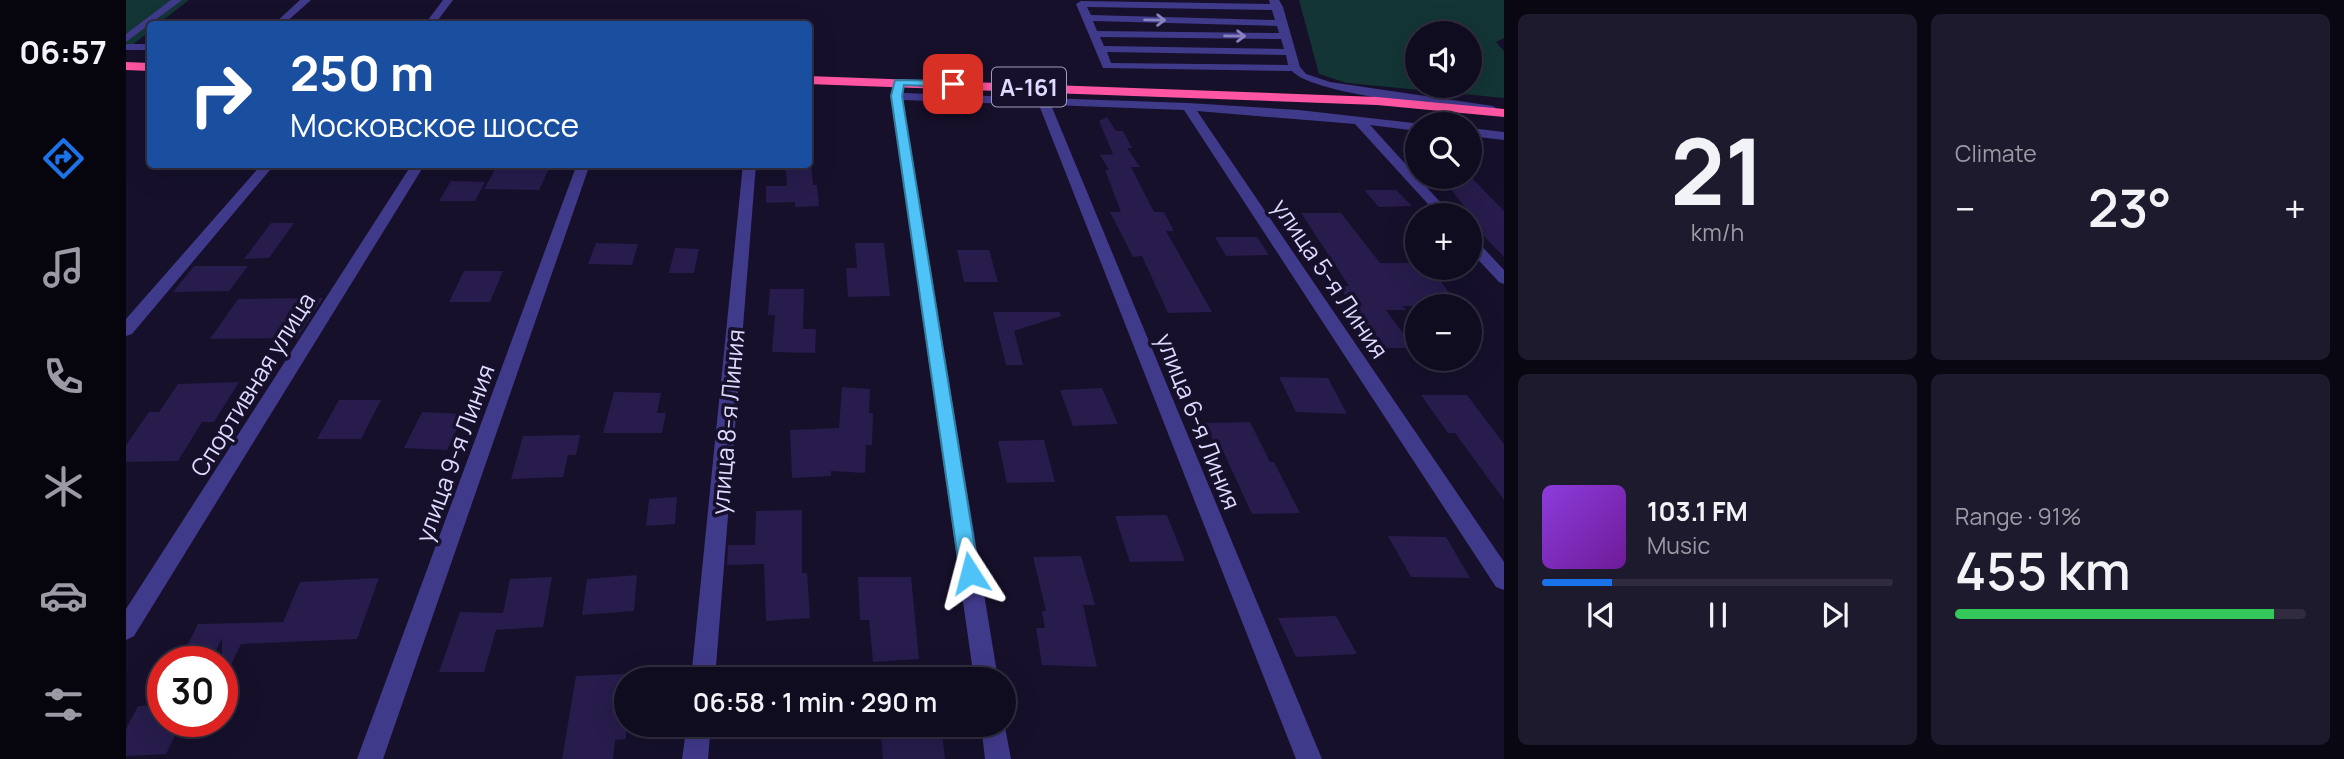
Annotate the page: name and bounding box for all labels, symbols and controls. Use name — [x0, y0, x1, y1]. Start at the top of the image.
one-way arrow — [1144, 13, 1167, 27]
map controls — [1405, 21, 1482, 371]
button: sound — [1405, 21, 1482, 98]
one-way arrow — [1223, 29, 1246, 42]
text: 06:57 — [19, 30, 107, 74]
text: 250 m — [290, 39, 434, 106]
icon: right — [175, 49, 266, 140]
pin — [923, 54, 983, 114]
icon: arrive — [934, 65, 972, 103]
road number: А-161 — [992, 68, 1066, 106]
text: Московское шоссе — [290, 103, 579, 147]
text: 21 — [1670, 108, 1765, 232]
button: search — [1405, 112, 1482, 189]
icon: directions — [39, 134, 88, 183]
text: Climate — [1955, 137, 2037, 169]
text: 23° — [2088, 172, 2172, 243]
text: − — [1955, 182, 1976, 234]
text: + — [2284, 182, 2306, 234]
street label: улица 5-я Линия — [1265, 192, 1397, 364]
button: + — [1405, 203, 1482, 280]
text: km/h — [1691, 216, 1744, 248]
icon: music — [39, 243, 88, 292]
street label: Спортивная улица — [182, 286, 322, 482]
button: − — [1405, 294, 1482, 371]
street label: улица 8-я Линия — [702, 328, 752, 516]
street label: улица 6-я Линия — [1149, 328, 1249, 514]
icon: phone — [39, 352, 88, 401]
street label: улица 9-я Линия — [406, 359, 502, 547]
icon: climate — [39, 462, 88, 511]
text: 103.1 FM — [1647, 493, 1748, 529]
text: Range · 91% — [1955, 500, 2081, 532]
text: Music — [1647, 529, 1710, 561]
text: 455 km — [1955, 535, 2131, 606]
position arrow — [933, 536, 1007, 610]
icon: car — [39, 571, 88, 620]
icon: previous — [1582, 596, 1620, 634]
icon: pause — [1699, 596, 1737, 634]
icon: next — [1816, 596, 1854, 634]
speed limit sign: 30 — [147, 646, 238, 737]
icon: filters — [39, 680, 88, 729]
text: 06:58 · 1 min · 290 m — [693, 684, 937, 720]

